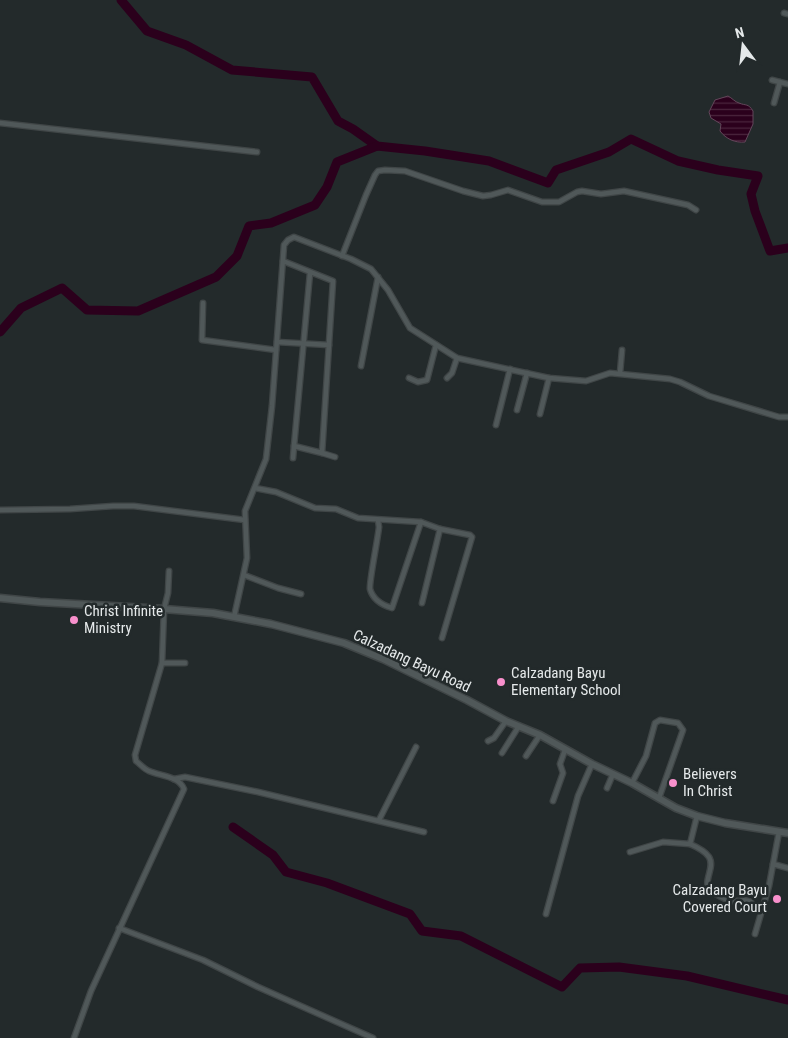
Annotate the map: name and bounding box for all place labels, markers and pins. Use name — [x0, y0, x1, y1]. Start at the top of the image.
place label: Christ Infinite Ministry — [84, 602, 163, 637]
marker: Christ Infinite Ministry — [68, 614, 80, 626]
place label: Calzadang Bayu Elementary School — [511, 664, 621, 699]
marker: Calzadang Bayu Elementary School — [495, 676, 507, 688]
place label: Believers In Christ — [683, 765, 737, 800]
marker: Believers In Christ — [667, 777, 679, 789]
place label: Calzadang Bayu Covered Court — [673, 881, 767, 916]
marker: Calzadang Bayu Covered Court — [771, 893, 783, 905]

